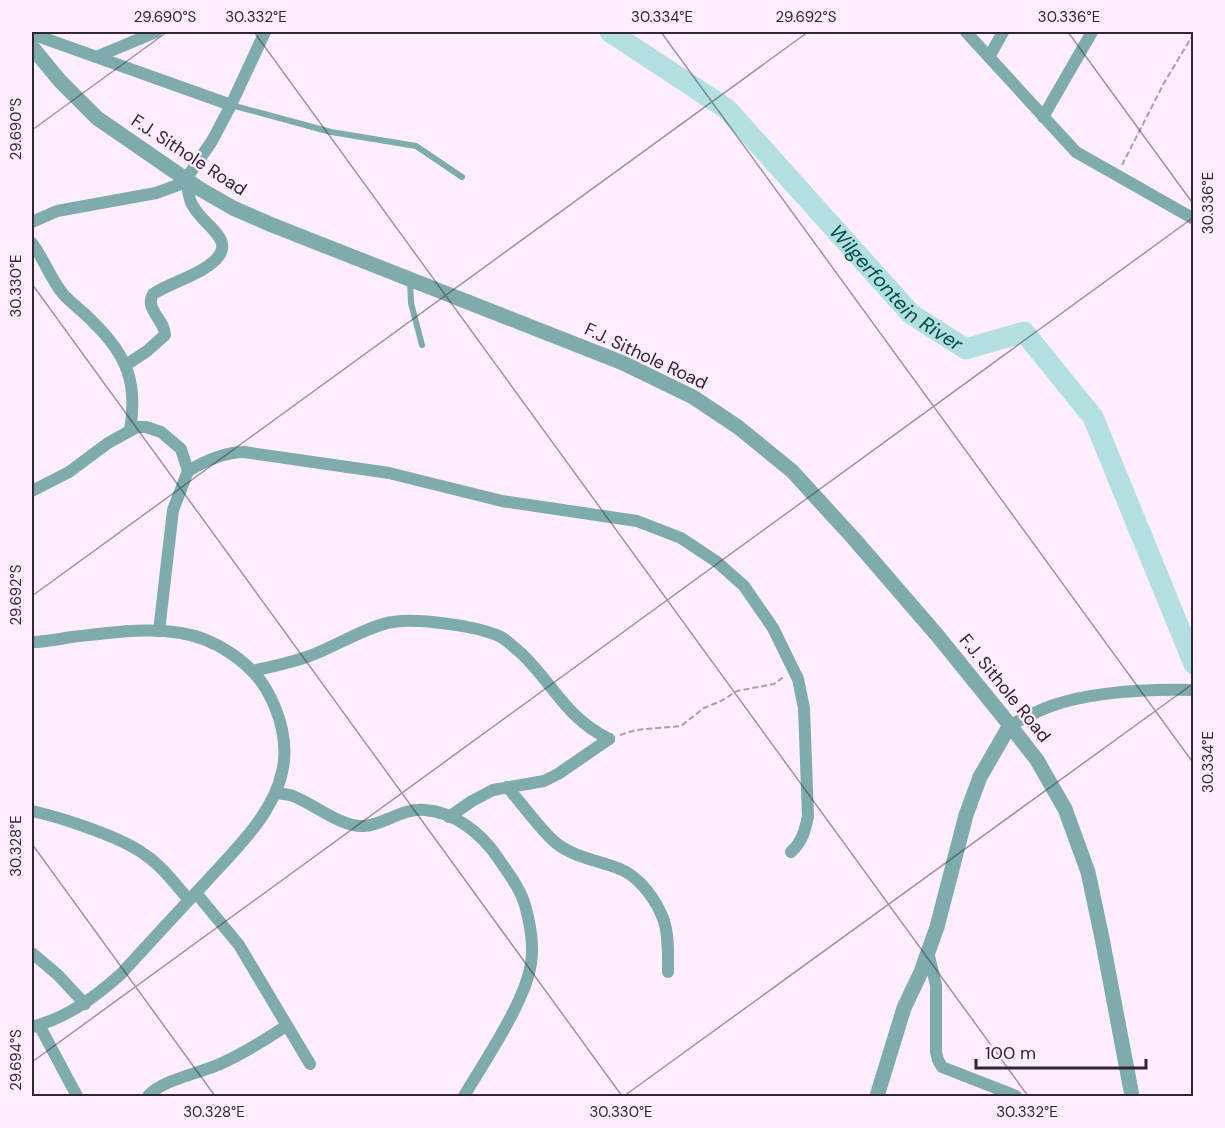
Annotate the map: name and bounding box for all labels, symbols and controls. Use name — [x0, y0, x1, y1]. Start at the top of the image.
text: 29.690°S — [134, 7, 197, 27]
text: 30.332°E — [225, 7, 287, 27]
text: 30.334°E — [631, 7, 693, 27]
text: 29.692°S — [776, 7, 837, 27]
text: 30.336°E — [1038, 7, 1100, 27]
text: 29.690°S — [6, 97, 26, 160]
street label: F.J. Sithole Road — [127, 109, 251, 201]
text: 30.336°E — [1198, 172, 1218, 234]
water label: Wilgerfontein River — [824, 219, 968, 357]
text: 30.330°E — [6, 254, 26, 318]
street label: F.J. Sithole Road — [581, 317, 711, 395]
text: 29.692°S — [6, 564, 26, 625]
street label: F.J. Sithole Road — [954, 629, 1056, 747]
text: 30.334°E — [1198, 731, 1218, 793]
text: 30.328°E — [6, 815, 26, 877]
text: 29.694°S — [6, 1029, 26, 1091]
scale bar — [976, 1032, 1146, 1070]
text: 100 m — [985, 1041, 1036, 1065]
text: 30.328°E — [183, 1102, 245, 1122]
text: 30.330°E — [589, 1102, 653, 1122]
text: 30.332°E — [996, 1102, 1058, 1122]

